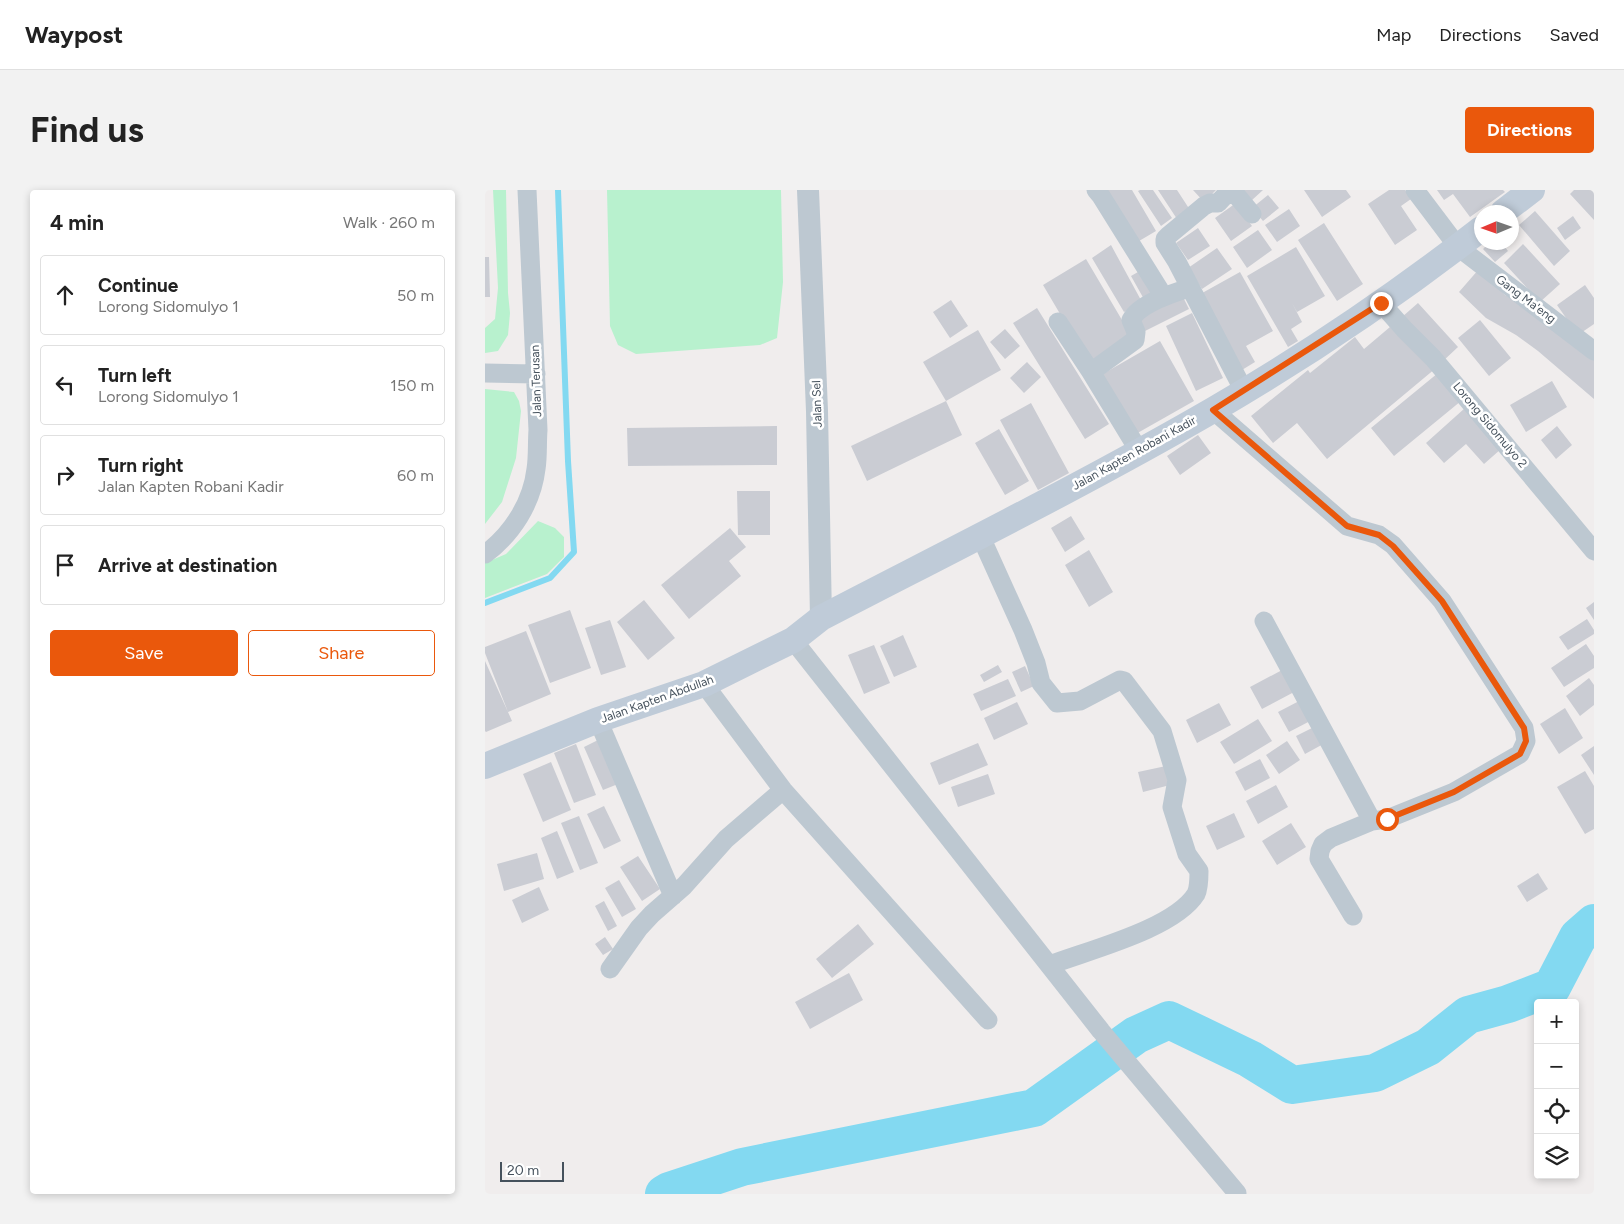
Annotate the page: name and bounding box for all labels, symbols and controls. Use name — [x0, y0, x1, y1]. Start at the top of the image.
text: Waypost — [25, 20, 123, 49]
text: Map — [1376, 24, 1411, 46]
text: Directions — [1439, 24, 1521, 46]
text: Saved — [1549, 24, 1599, 46]
button: Directions — [1465, 107, 1594, 153]
text: Find us — [30, 109, 144, 151]
north arrow — [1474, 205, 1519, 250]
text: 4 min — [50, 210, 104, 235]
text: Walk · 260 m — [343, 213, 435, 232]
street label: Gang Ma'eng — [1493, 272, 1559, 326]
text: Continue — [98, 274, 178, 297]
icon: ahead — [51, 281, 79, 309]
text: 50 m — [397, 286, 434, 305]
route end — [1370, 292, 1393, 315]
text: Lorong Sidomulyo 1 — [98, 297, 239, 316]
street label: Jalan Terusan — [528, 344, 544, 417]
text: Turn left — [98, 364, 172, 387]
icon: left — [51, 371, 79, 399]
text: 150 m — [390, 376, 434, 395]
street label: Lorong Sidomulyo 2 — [1450, 379, 1530, 471]
street label: Jalan Sel — [809, 380, 825, 428]
text: Lorong Sidomulyo 1 — [98, 387, 239, 406]
street label: Jalan Kapten Robani Kadir — [1070, 413, 1198, 493]
text: Turn right — [98, 454, 184, 477]
icon: right — [51, 461, 79, 489]
text: 60 m — [397, 466, 434, 485]
text: Jalan Kapten Robani Kadir — [98, 477, 284, 496]
icon: arrive — [51, 551, 79, 579]
text: Arrive at destination — [98, 554, 277, 577]
button: Save — [50, 630, 238, 676]
button: Share — [248, 630, 435, 676]
street label: Jalan Kapten Abdullah — [599, 672, 716, 726]
route start — [1376, 808, 1399, 831]
map controls — [1534, 999, 1579, 1179]
button: + — [1534, 999, 1579, 1044]
button: − — [1534, 1044, 1579, 1089]
button: locate — [1534, 1089, 1579, 1134]
button: layers — [1534, 1134, 1579, 1179]
scale bar — [500, 1159, 564, 1182]
text: 20 m — [507, 1162, 539, 1179]

